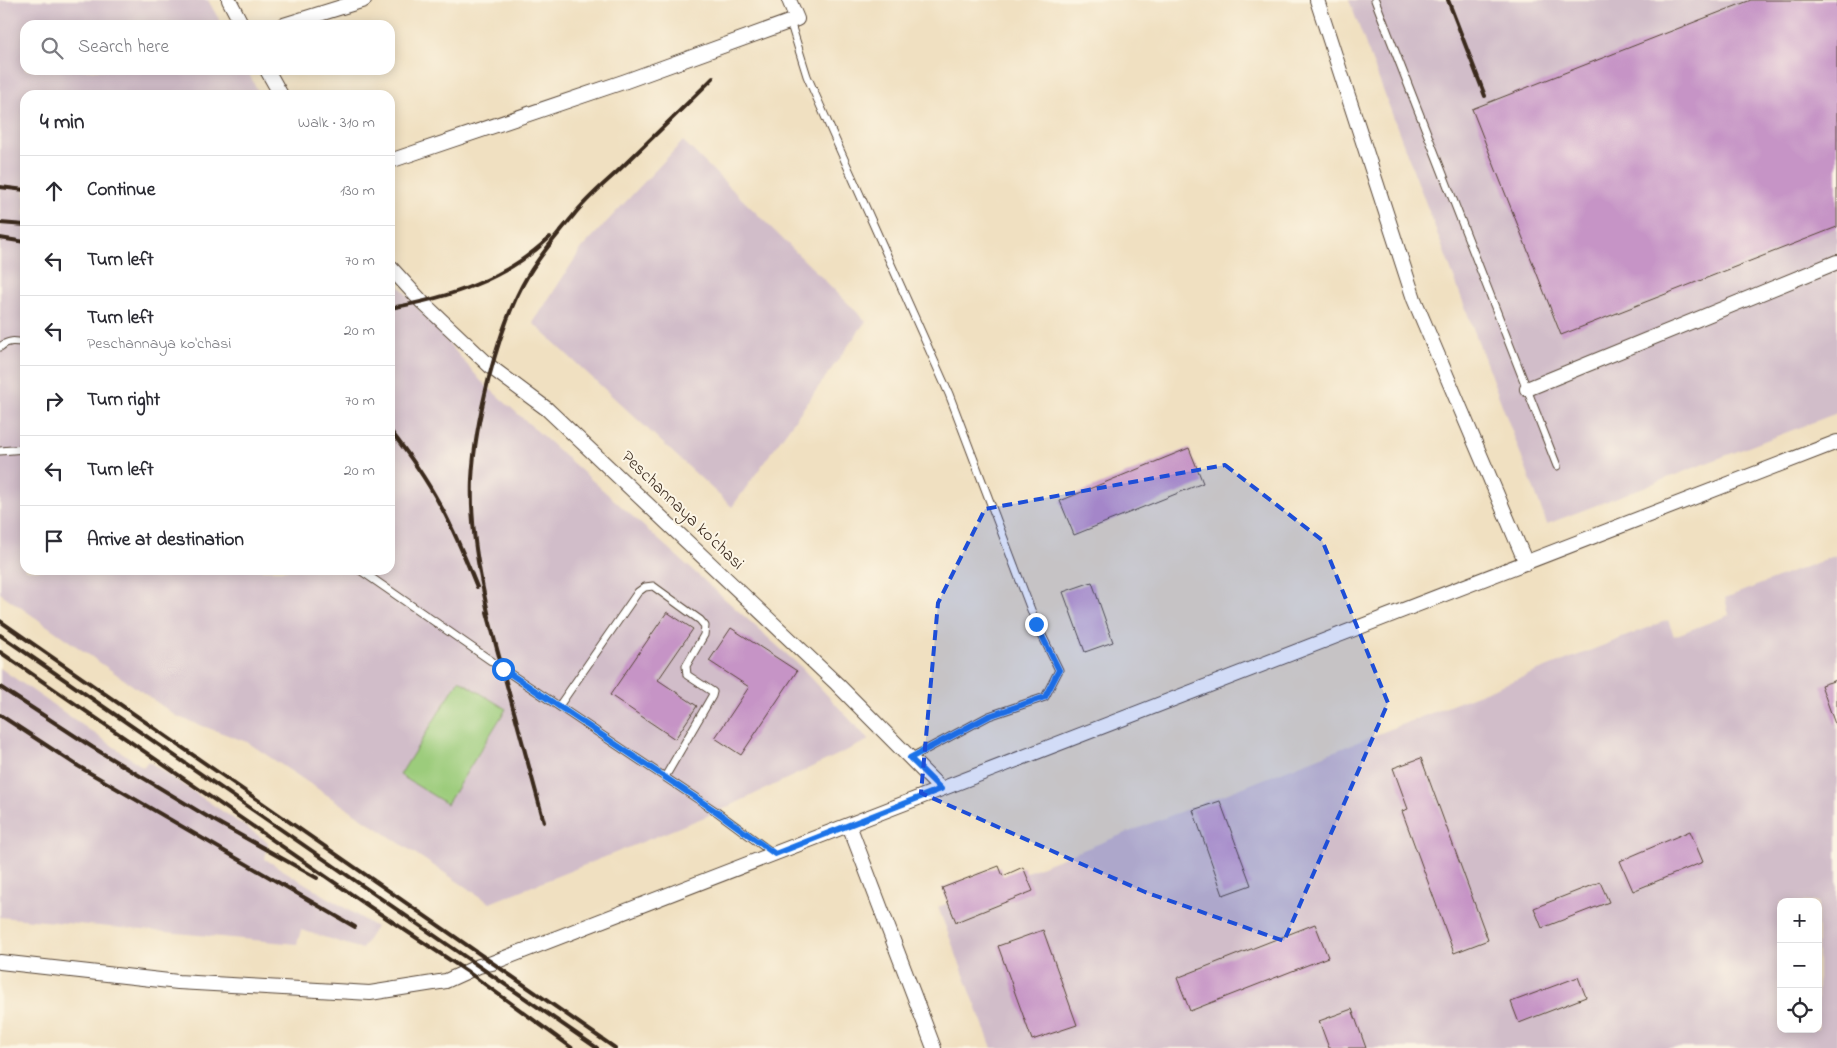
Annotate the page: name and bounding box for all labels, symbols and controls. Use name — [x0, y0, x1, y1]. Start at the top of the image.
search box — [20, 20, 395, 75]
icon: search — [38, 34, 66, 62]
text: Search here — [78, 34, 169, 61]
text: 4 min — [40, 108, 84, 138]
text: Walk · 310 m — [298, 111, 375, 135]
icon: ahead — [40, 177, 68, 205]
text: Continue — [87, 177, 155, 204]
text: 130 m — [340, 179, 375, 203]
icon: left — [40, 247, 68, 275]
text: Turn left — [87, 247, 154, 274]
text: 70 m — [345, 249, 375, 273]
text: Turn left — [87, 305, 154, 332]
icon: left — [40, 317, 68, 345]
text: 20 m — [344, 319, 375, 343]
text: Peschannaya ko'chasi — [87, 332, 231, 356]
icon: right — [40, 387, 68, 415]
text: Turn right — [87, 387, 160, 414]
text: 70 m — [345, 389, 375, 413]
street label: Peschannaya ko'chasi — [615, 445, 749, 577]
icon: left — [40, 457, 68, 485]
text: Turn left — [87, 457, 154, 484]
text: 20 m — [344, 459, 375, 483]
icon: arrive — [40, 527, 68, 555]
text: Arrive at destination — [87, 527, 244, 554]
route end — [1025, 613, 1048, 636]
route start — [492, 658, 515, 681]
map controls — [1777, 898, 1822, 1033]
button: + — [1777, 898, 1822, 943]
button: − — [1777, 943, 1822, 988]
button: locate — [1777, 988, 1822, 1033]

